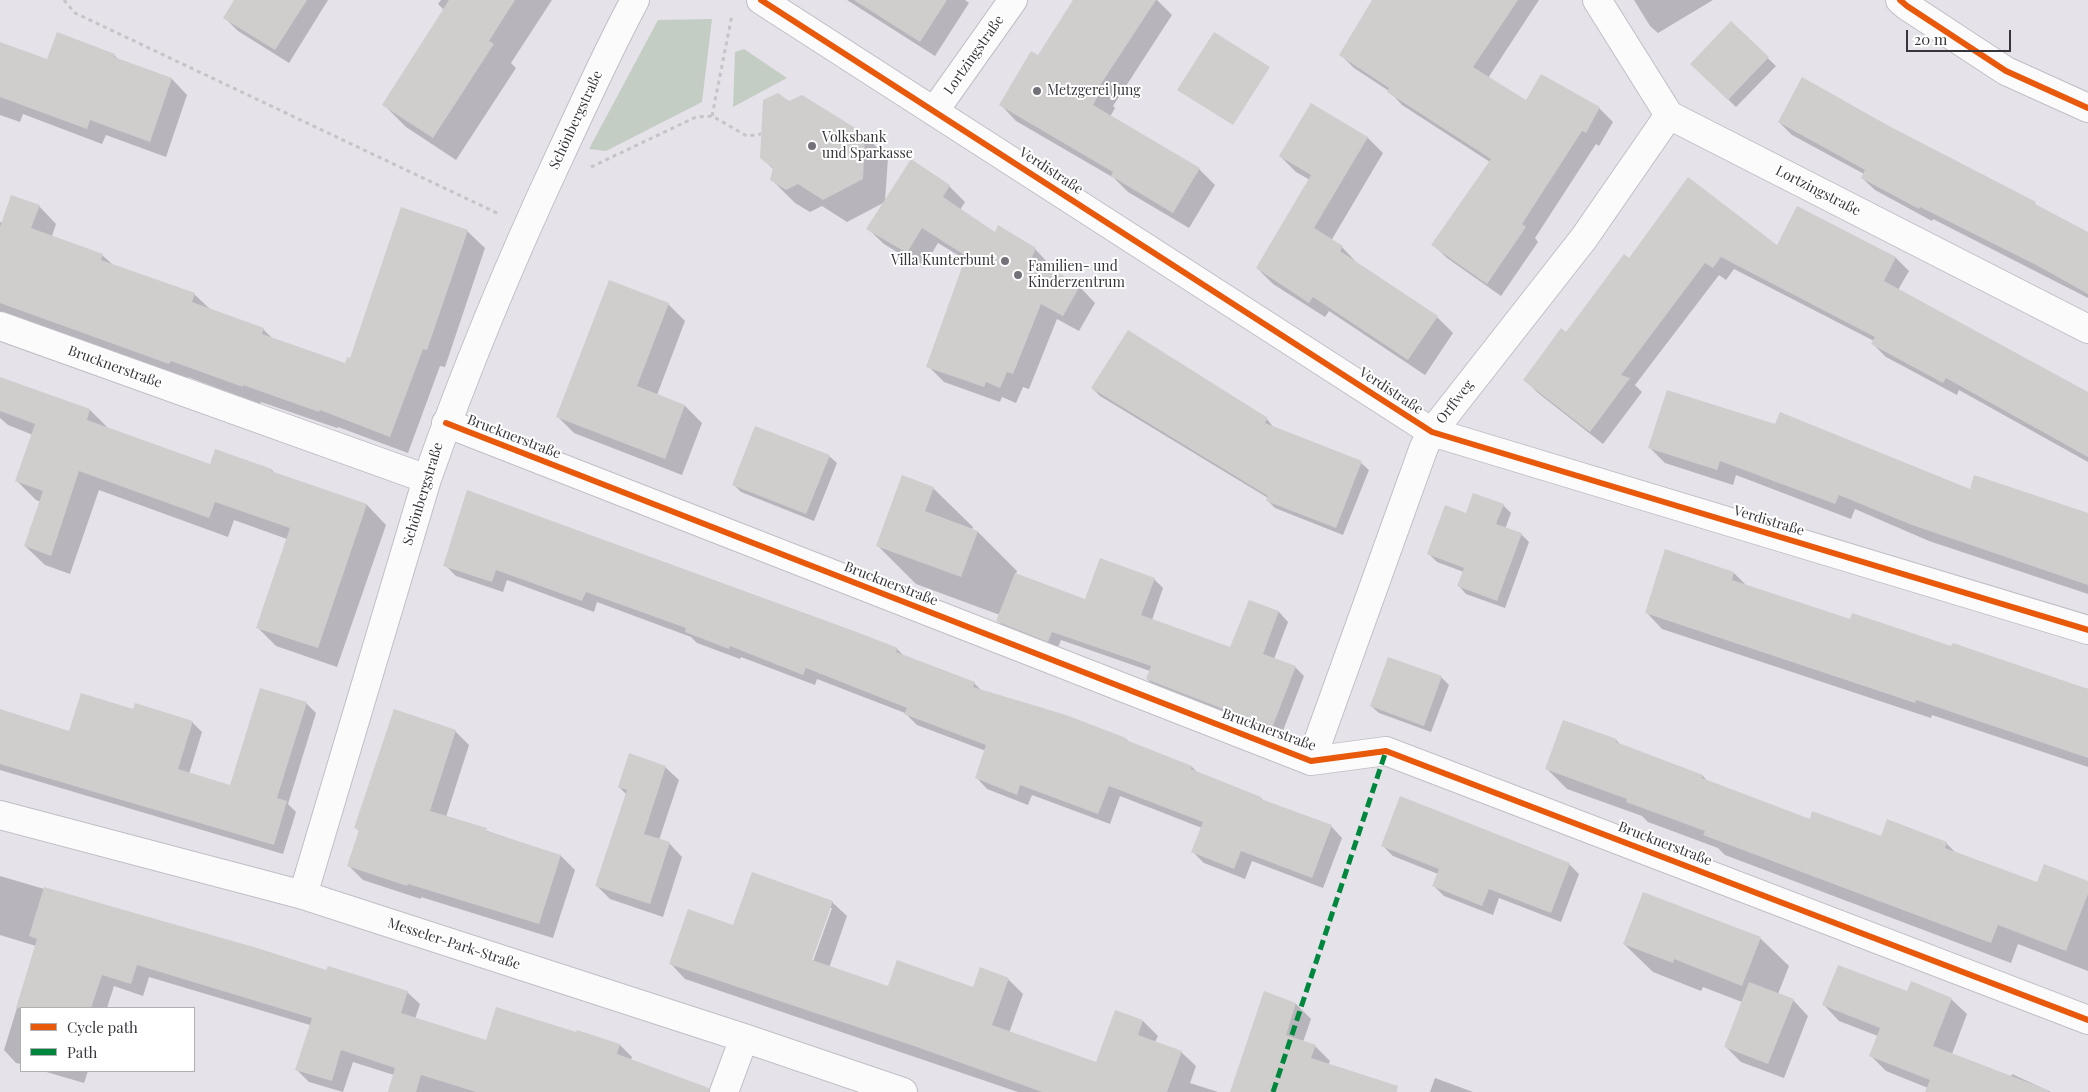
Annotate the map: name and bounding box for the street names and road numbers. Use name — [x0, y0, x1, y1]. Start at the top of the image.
street label: Lortzingstraße — [940, 12, 1008, 98]
street label: Schönbergstraße — [546, 68, 606, 172]
street label: Verdistraße — [1016, 144, 1086, 198]
street label: Lortzingstraße — [1773, 162, 1863, 220]
street label: Brucknerstraße — [66, 342, 164, 392]
street label: Verdistraße — [1356, 364, 1426, 418]
street label: Orffweg — [1433, 377, 1477, 427]
street label: Brucknerstraße — [465, 411, 563, 463]
street label: Schönbergstraße — [399, 440, 447, 548]
street label: Verdistraße — [1732, 502, 1806, 540]
street label: Brucknerstraße — [842, 558, 940, 610]
street label: Brucknerstraße — [1220, 705, 1318, 755]
street label: Brucknerstraße — [1616, 818, 1714, 870]
street label: Messeler-Park-Straße — [386, 915, 522, 973]

